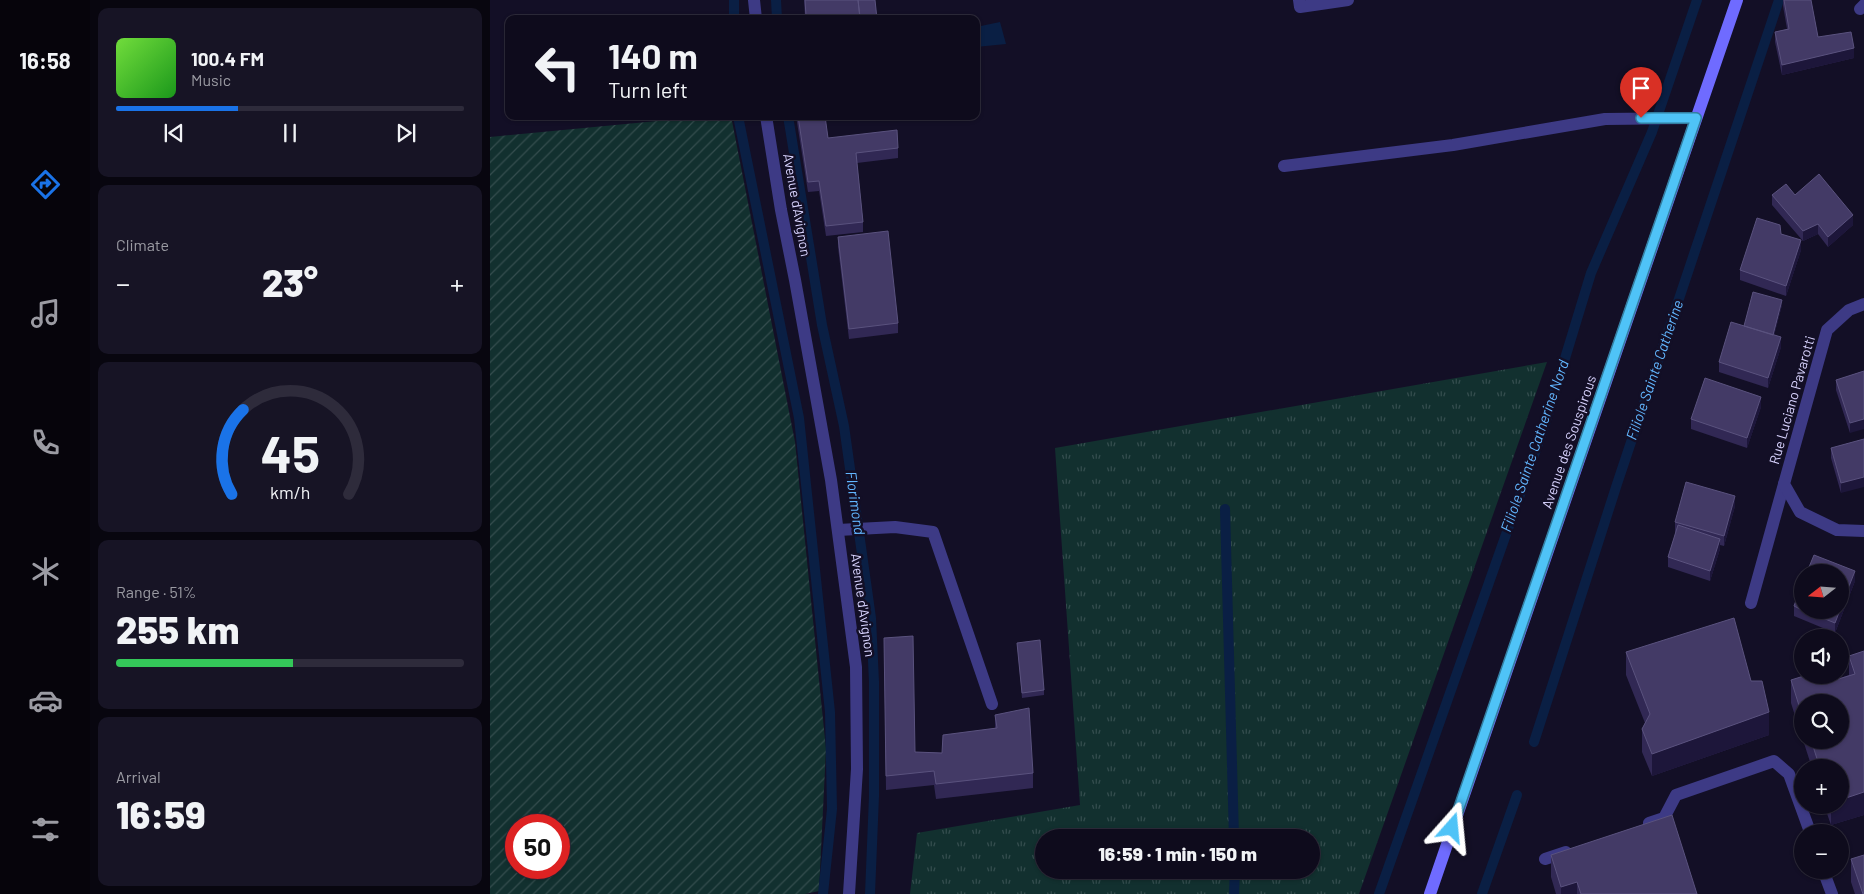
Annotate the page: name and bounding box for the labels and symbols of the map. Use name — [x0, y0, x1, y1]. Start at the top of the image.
pin — [1620, 67, 1662, 118]
street label: Avenue d'Avignon — [780, 152, 815, 258]
water label: Filiole Sainte Catherine — [1622, 297, 1687, 442]
street label: Rue Luciano Pavarotti — [1765, 334, 1818, 466]
water label: Filiole Sainte Catherine Nord — [1496, 357, 1572, 534]
street label: Avenue des Souspirous — [1538, 373, 1599, 511]
water label: Florimond — [843, 470, 869, 536]
street label: Avenue d'Avignon — [848, 552, 879, 658]
north arrow — [1794, 564, 1849, 619]
position arrow — [1425, 801, 1477, 853]
speed limit sign: 50 — [505, 814, 570, 879]

